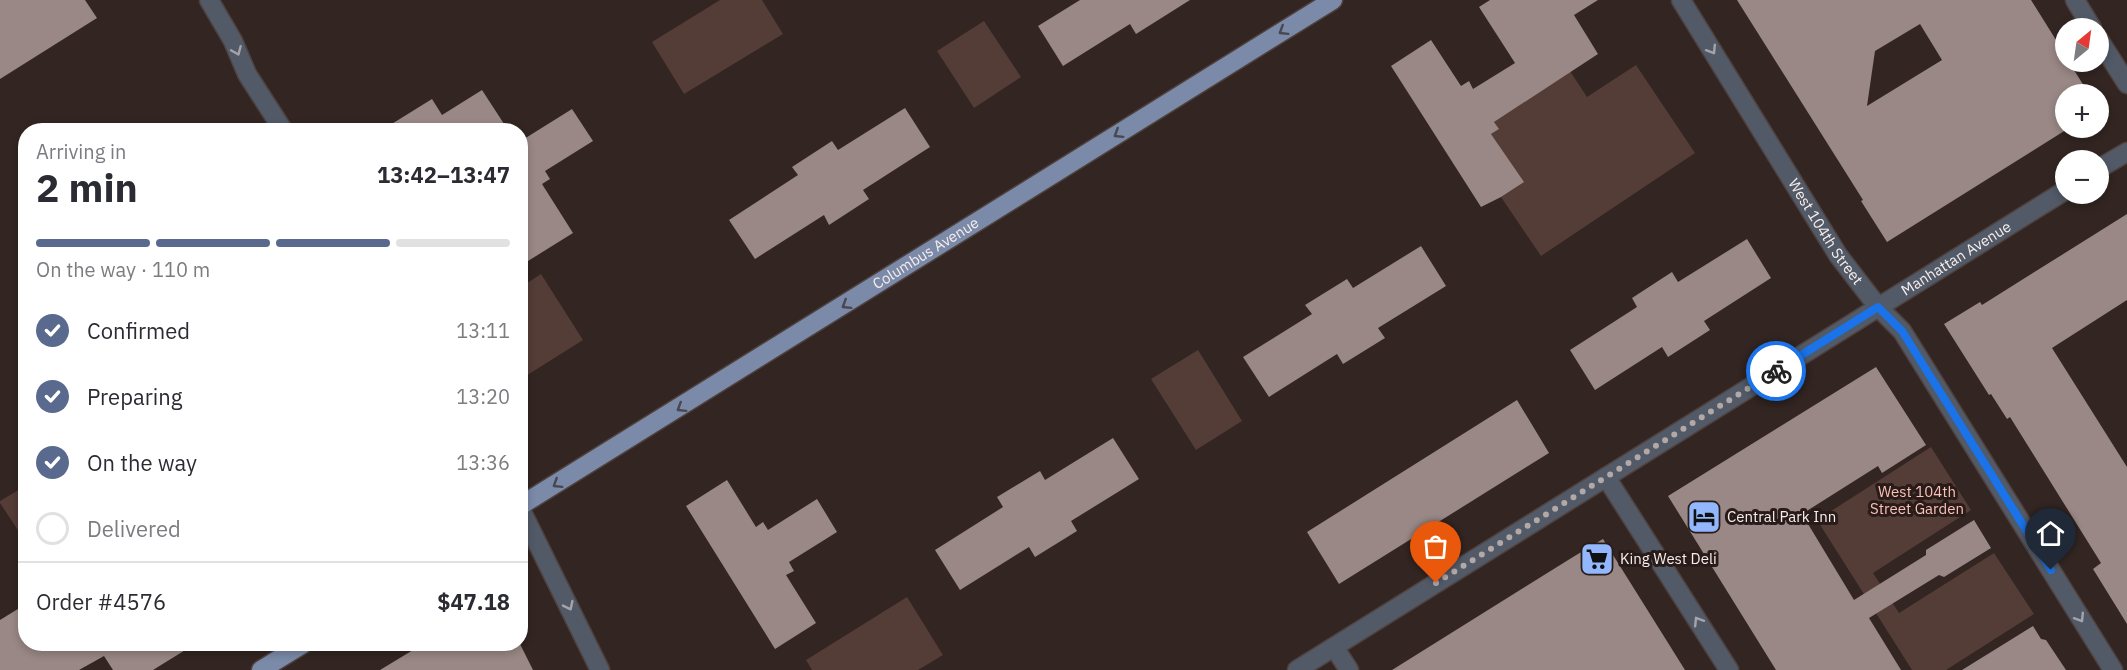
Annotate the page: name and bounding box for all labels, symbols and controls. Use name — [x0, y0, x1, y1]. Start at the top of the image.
north arrow — [2055, 18, 2109, 72]
map controls — [2055, 18, 2109, 204]
one-way arrow — [1279, 23, 1289, 35]
one-way arrow — [1704, 44, 1716, 54]
one-way arrow — [230, 45, 242, 56]
button: + — [2055, 84, 2109, 138]
one-way arrow — [1114, 127, 1124, 139]
text: Arriving in — [36, 138, 126, 165]
button: − — [2055, 150, 2109, 204]
text: 13:42–13:47 — [377, 160, 510, 189]
text: 2 min — [36, 162, 138, 213]
street label: West 104th Street — [1784, 175, 1867, 288]
street label: Columbus Avenue — [869, 213, 982, 293]
street label: Manhattan Avenue — [1897, 217, 2014, 300]
text: On the way · 110 m — [36, 256, 210, 283]
one-way arrow — [842, 297, 852, 309]
icon: check — [36, 314, 69, 347]
text: Confirmed — [87, 316, 190, 345]
text: 13:11 — [456, 317, 510, 344]
courier — [1746, 341, 1806, 401]
icon: bike — [1760, 355, 1793, 388]
icon: check — [36, 380, 69, 413]
text: Preparing — [87, 382, 182, 411]
text: 13:20 — [456, 383, 510, 410]
one-way arrow — [676, 400, 687, 411]
icon: check — [36, 446, 69, 479]
text: On the way — [87, 448, 197, 477]
text: 13:36 — [456, 449, 510, 476]
one-way arrow — [553, 477, 563, 489]
park label: West 104th Street Garden — [1870, 482, 1964, 518]
hotel icon: Central Park Inn — [1686, 499, 1722, 535]
place label: Central Park Inn — [1727, 507, 1836, 526]
pin — [2025, 508, 2076, 570]
text: Delivered — [87, 514, 181, 543]
icon: home — [2034, 517, 2067, 550]
pin — [1410, 521, 1461, 583]
icon: bag — [1419, 530, 1452, 563]
supermarket icon: King West Deli — [1579, 541, 1615, 577]
place label: King West Deli — [1620, 549, 1717, 568]
text: Order #4576 — [36, 587, 166, 616]
text: $47.18 — [437, 587, 510, 616]
one-way arrow — [562, 600, 574, 611]
one-way arrow — [2073, 611, 2084, 622]
one-way arrow — [1694, 616, 1705, 627]

